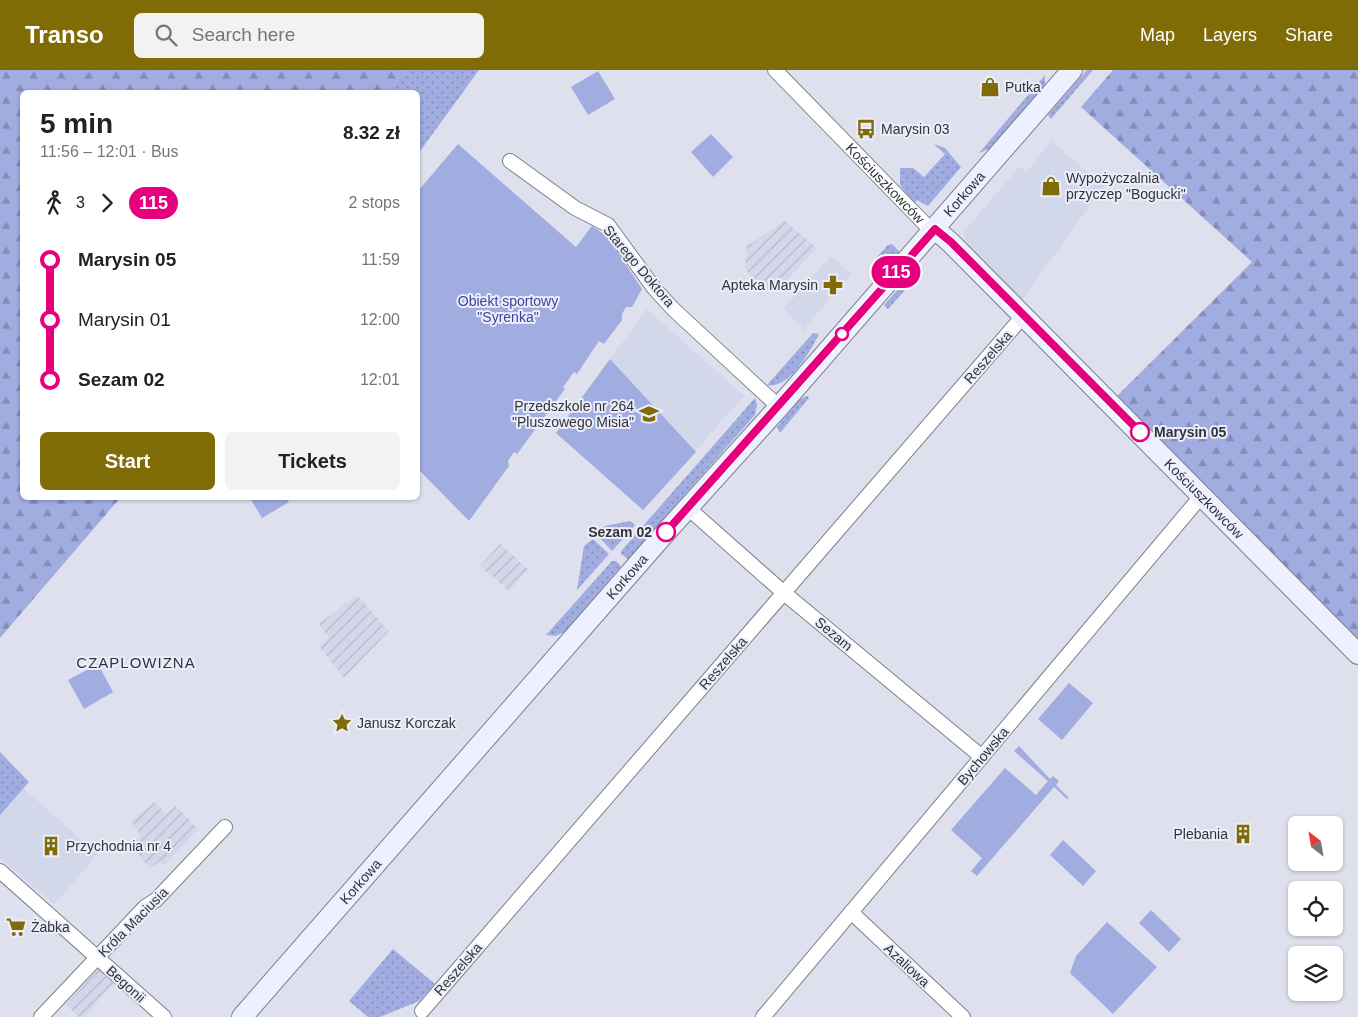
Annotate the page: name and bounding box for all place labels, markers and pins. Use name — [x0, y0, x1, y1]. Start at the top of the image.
shop icon: Putka — [979, 76, 1001, 98]
place label: Putka — [1005, 79, 1041, 95]
bus stop icon: Marysin 03 — [855, 118, 877, 140]
place label: Marysin 03 — [881, 121, 950, 137]
place label: Wypożyczalnia przyczep "Bogucki" — [1066, 170, 1186, 202]
shop icon: Wypożyczalnia przyczep "Bogucki" — [1040, 175, 1062, 197]
pharmacy icon: Apteka Marysin — [822, 274, 844, 296]
place label: Apteka Marysin — [722, 277, 818, 293]
unlabelled marker — [835, 327, 849, 341]
place label: Przedszkole nr 264 "Pluszowego Misia" — [512, 398, 634, 430]
school or university icon: Przedszkole nr 264 "Pluszowego Misia" — [638, 403, 660, 425]
marker: Marysin 05 — [1130, 422, 1150, 442]
place label: Marysin 05 — [1154, 424, 1227, 440]
marker: Sezam 02 — [656, 522, 676, 542]
place label: Sezam 02 — [588, 524, 652, 540]
place icon: Janusz Korczak — [331, 712, 353, 734]
place label: Janusz Korczak — [357, 715, 457, 731]
building icon: Plebania — [1232, 823, 1254, 845]
place label: Plebania — [1174, 826, 1228, 842]
building icon: Przychodnia nr 4 — [40, 835, 62, 857]
place label: Przychodnia nr 4 — [66, 838, 171, 854]
supermarket icon: Żabka — [5, 916, 27, 938]
place label: Żabka — [31, 918, 70, 935]

